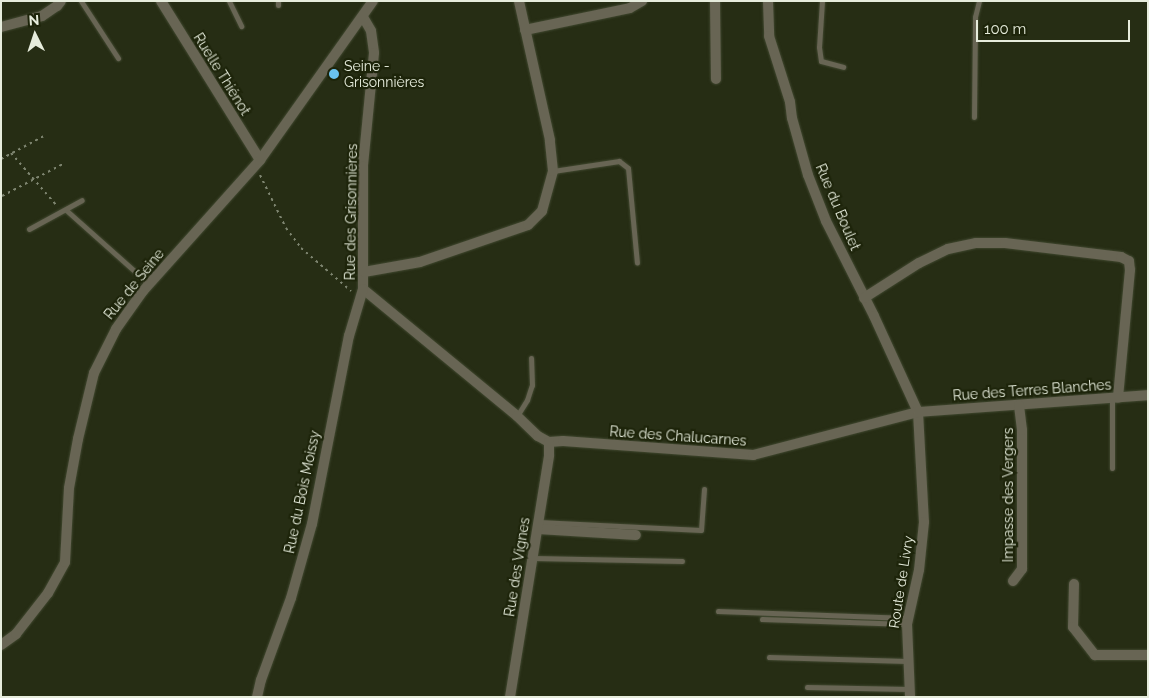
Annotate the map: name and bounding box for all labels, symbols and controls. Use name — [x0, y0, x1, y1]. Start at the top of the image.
north arrow — [10, 10, 60, 60]
scale bar — [979, 10, 1133, 42]
text: N — [28, 12, 40, 28]
text: 100 m — [984, 20, 1026, 38]
street label: Ruelle Thiénot — [190, 30, 254, 118]
place label: Seine - Grisonnières — [344, 58, 424, 90]
marker: Seine - Grisonnières — [328, 68, 340, 80]
street label: Rue des Grisonnières — [341, 143, 361, 281]
street label: Rue du Boulet — [812, 161, 864, 253]
street label: Rue de Seine — [100, 245, 168, 323]
street label: Rue des Terres Blanches — [952, 376, 1112, 404]
street label: Rue des Chalucarnes — [609, 423, 747, 449]
street label: Impasse des Vergers — [1000, 427, 1016, 563]
street label: Rue du Bois Moissy — [281, 429, 323, 555]
street label: Rue des Vignes — [501, 516, 533, 618]
street label: Route de Livry — [885, 534, 917, 630]

